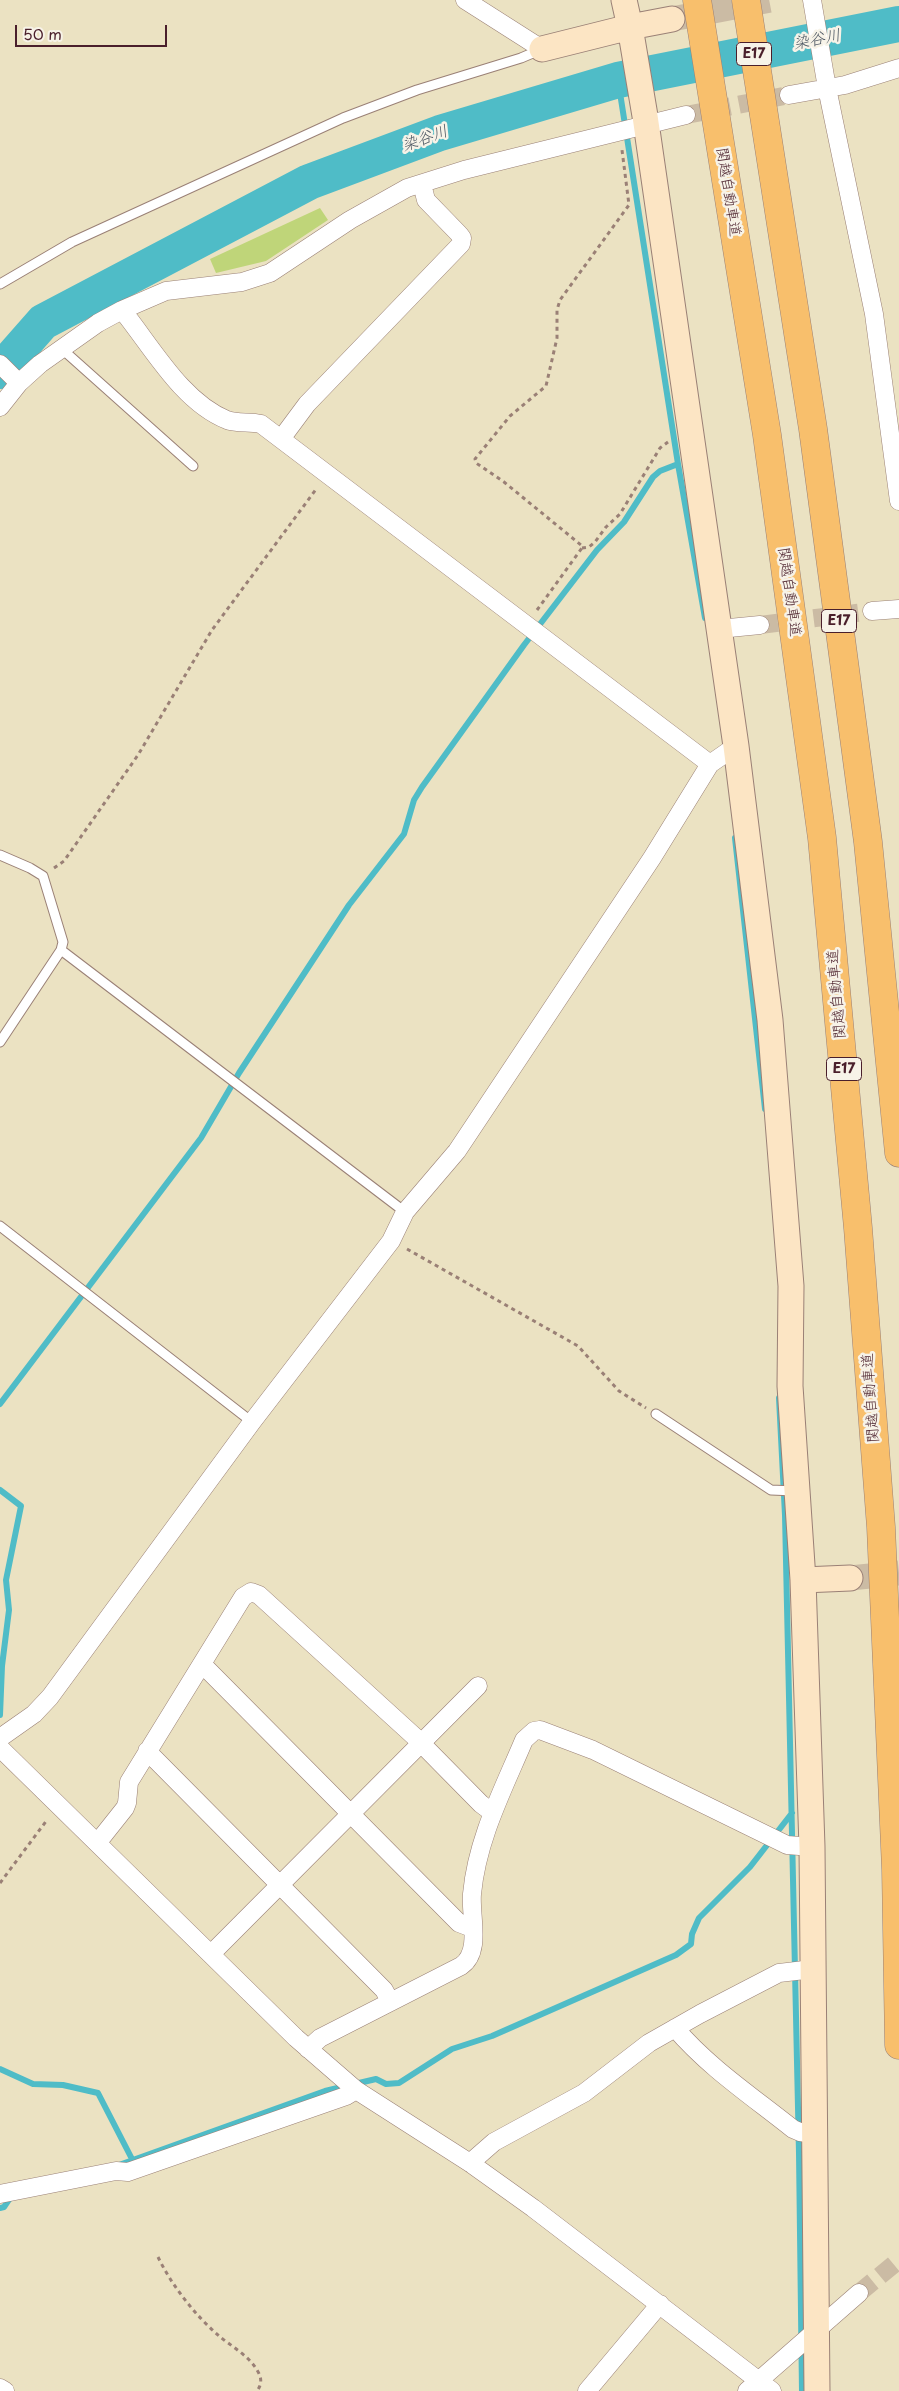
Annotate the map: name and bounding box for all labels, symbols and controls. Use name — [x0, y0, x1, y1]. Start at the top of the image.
scale bar — [18, 15, 170, 47]
text: 50 m — [23, 22, 62, 45]
water label: 染谷川 — [792, 26, 842, 54]
road number: E17 — [736, 42, 772, 66]
water label: 染谷川 — [399, 122, 451, 156]
street label: 関越自動車道 — [712, 146, 744, 238]
street label: 関越自動車道 — [774, 546, 804, 638]
road number: E17 — [822, 610, 856, 632]
street label: 関越自動車道 — [824, 948, 850, 1040]
road number: E17 — [826, 1058, 862, 1080]
street label: 関越自動車道 — [859, 1352, 883, 1444]

